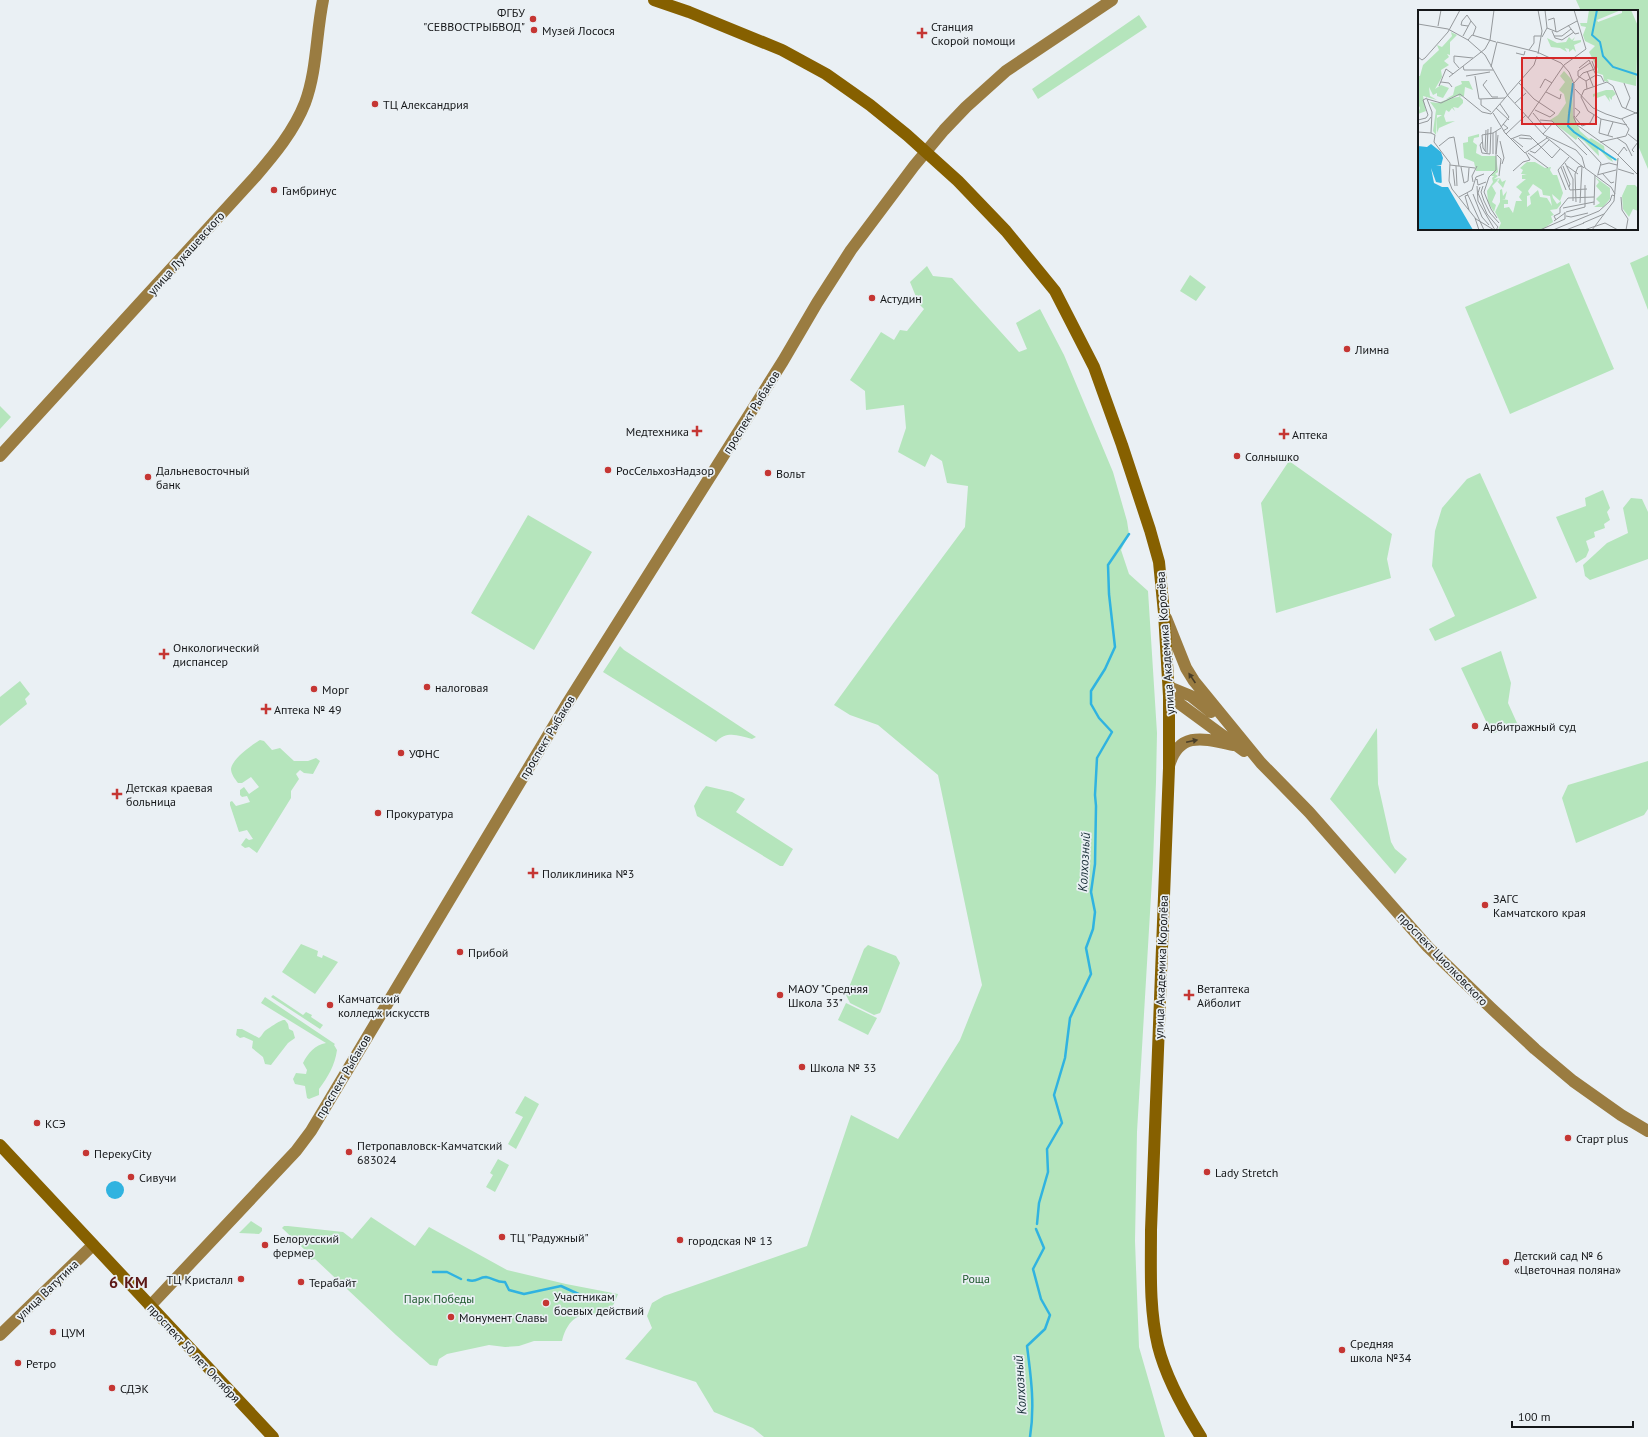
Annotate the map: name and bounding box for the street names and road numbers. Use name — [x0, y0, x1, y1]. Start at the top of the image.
street label: улица Лукашевского — [144, 208, 228, 298]
street label: проспект Рыбаков — [719, 368, 783, 456]
street label: улица Академика Королёва — [1153, 571, 1177, 715]
street label: проспект Рыбаков — [516, 692, 578, 782]
street label: улица Академика Королёва — [1151, 895, 1171, 1039]
street label: проспект Циолковского — [1395, 909, 1491, 1009]
street label: проспект Рыбаков — [312, 1031, 374, 1121]
street label: улица Ватутина — [13, 1257, 81, 1323]
street label: проспект 50 лет Октября — [144, 1300, 244, 1406]

